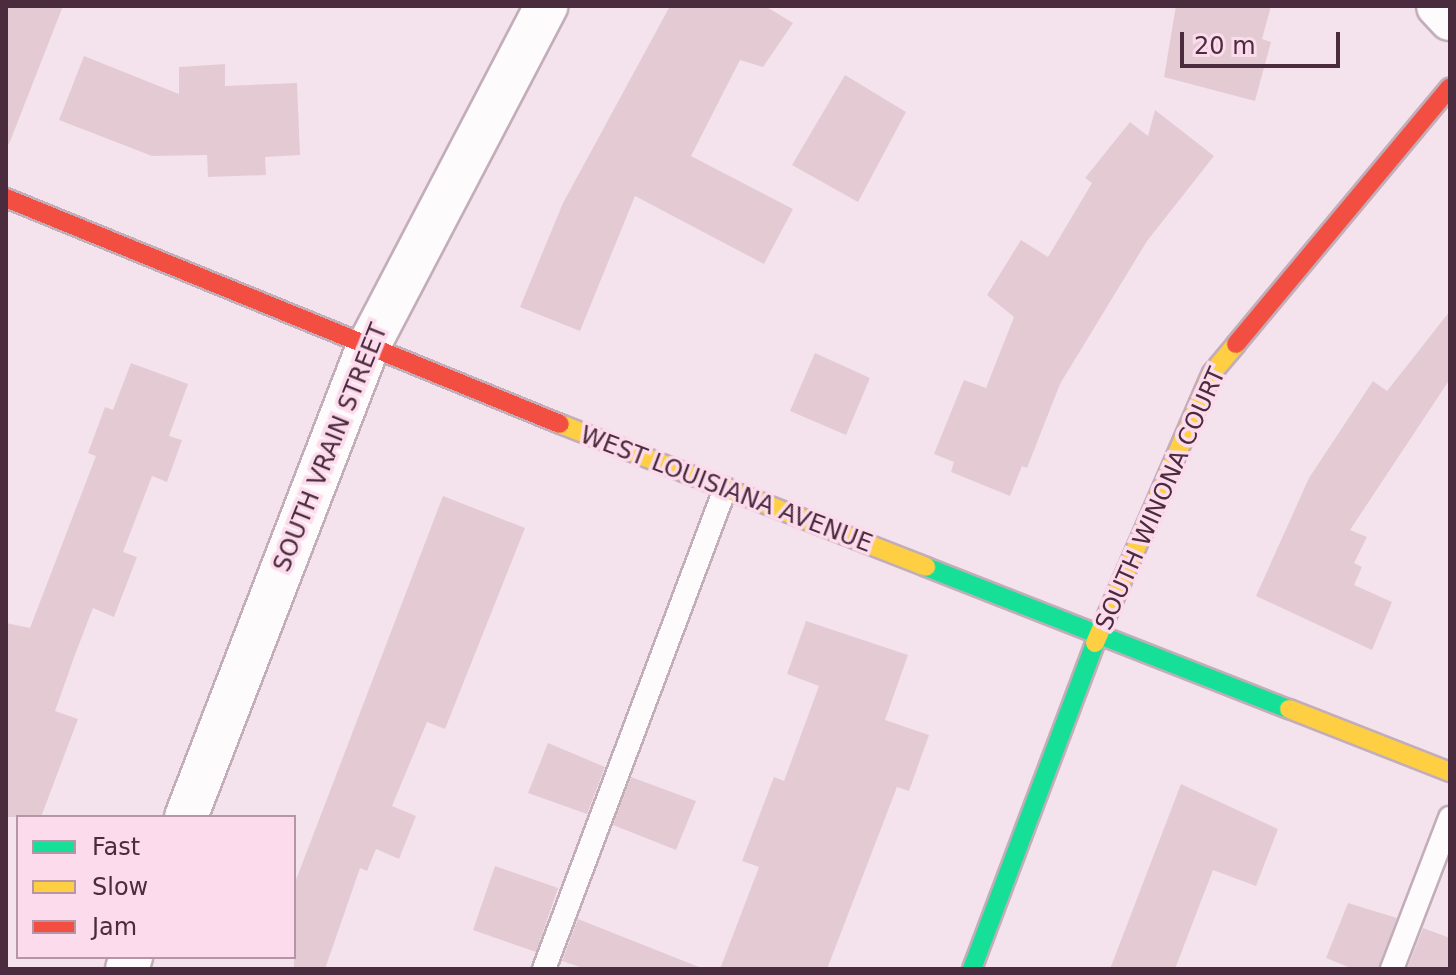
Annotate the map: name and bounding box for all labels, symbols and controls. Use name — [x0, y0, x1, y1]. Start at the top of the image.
scale bar — [1184, 16, 1344, 66]
text: 20 m — [1194, 32, 1256, 60]
street label: SOUTH VRAIN STREET — [268, 320, 394, 576]
street label: SOUTH WINONA COURT — [1090, 363, 1232, 635]
street label: WEST LOUISIANA AVENUE — [576, 421, 876, 559]
legend — [16, 815, 296, 959]
text: Fast — [92, 833, 140, 861]
text: Slow — [92, 873, 148, 901]
text: Jam — [92, 913, 137, 941]

